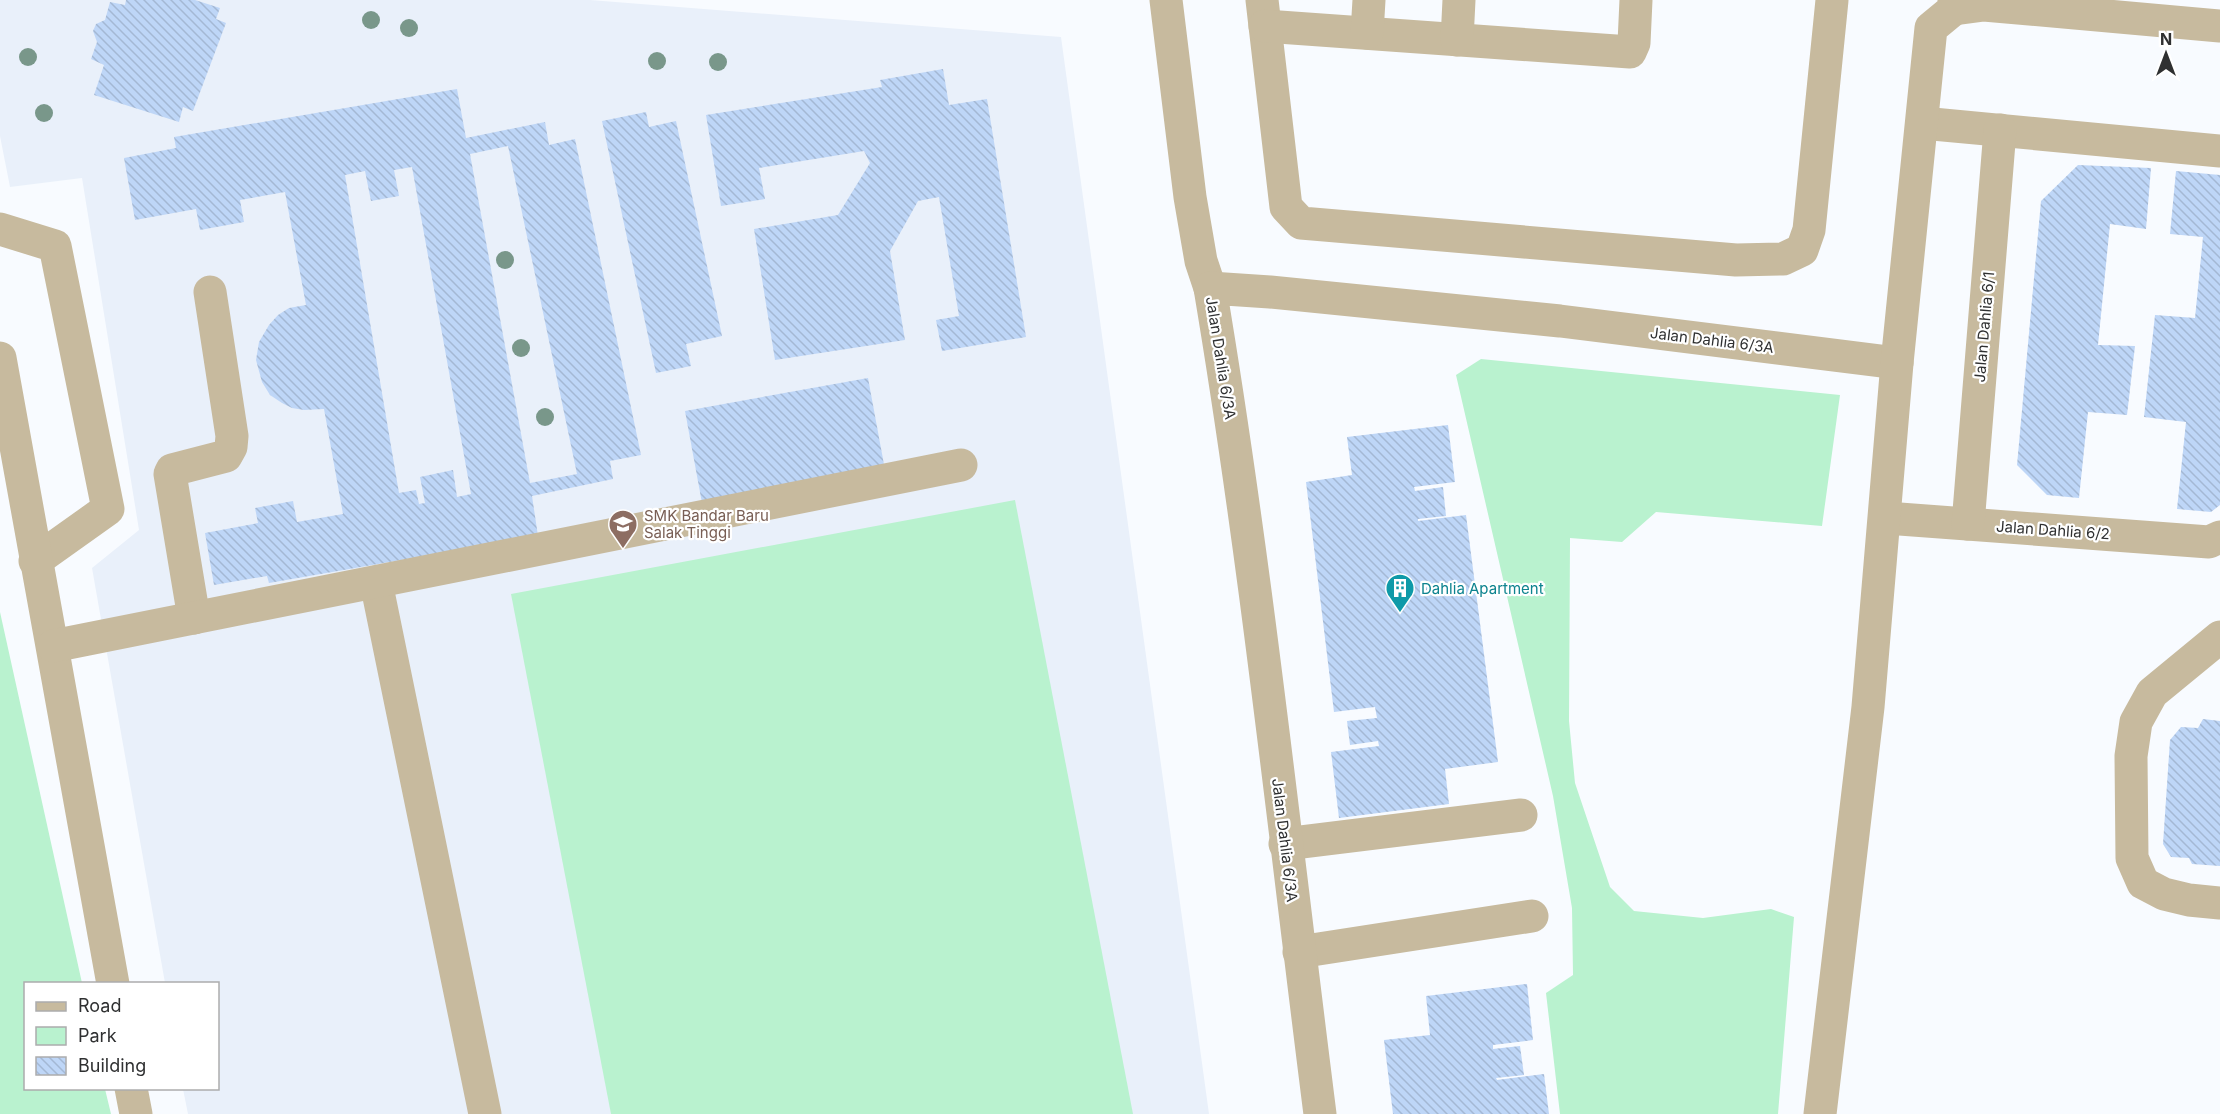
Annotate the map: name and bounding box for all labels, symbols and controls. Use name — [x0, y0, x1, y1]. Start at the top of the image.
north arrow — [2136, 24, 2196, 84]
text: N — [2160, 29, 2172, 49]
street label: Jalan Dahlia 6/1 — [1970, 271, 1998, 383]
street label: Jalan Dahlia 6/3A — [1202, 295, 1240, 421]
street label: Jalan Dahlia 6/3A — [1649, 323, 1775, 357]
place label: SMK Bandar Baru Salak Tinggi — [644, 506, 769, 542]
school or university icon: SMK Bandar Baru Salak Tinggi — [607, 508, 639, 550]
street label: Jalan Dahlia 6/2 — [1995, 517, 2111, 543]
building icon: Dahlia Apartment — [1384, 572, 1416, 614]
place label: Dahlia Apartment — [1421, 579, 1544, 598]
street label: Jalan Dahlia 6/3A — [1268, 777, 1302, 903]
legend — [24, 982, 219, 1090]
text: Road — [78, 995, 121, 1016]
text: Park — [78, 1025, 117, 1046]
text: Building — [78, 1055, 146, 1076]

